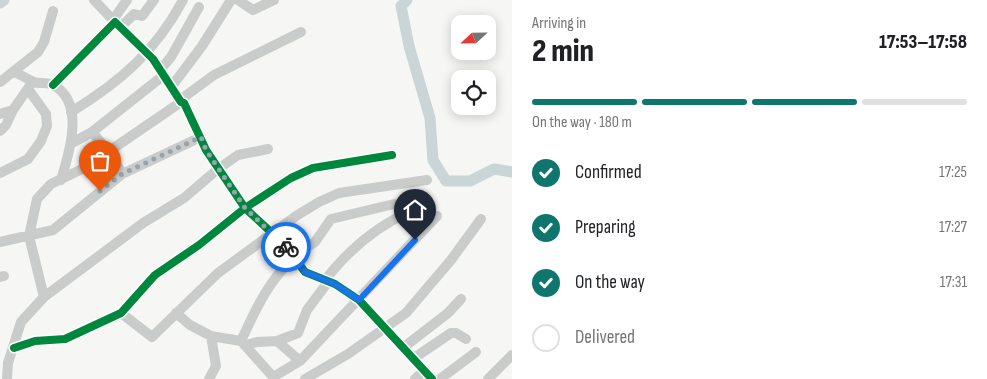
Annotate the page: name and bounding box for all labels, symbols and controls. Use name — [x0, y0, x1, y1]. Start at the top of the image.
text: Arriving in — [532, 14, 586, 33]
north arrow — [451, 15, 496, 60]
map controls — [451, 15, 496, 115]
text: 17:53–17:58 — [879, 31, 967, 54]
text: 2 min — [532, 32, 594, 71]
button: locate — [451, 70, 496, 115]
text: On the way · 180 m — [532, 113, 632, 132]
pin — [79, 140, 121, 191]
icon: bag — [86, 147, 114, 175]
icon: check — [532, 159, 560, 187]
text: Confirmed — [575, 161, 642, 184]
text: 17:25 — [939, 163, 967, 182]
pin — [394, 189, 436, 240]
icon: home — [401, 196, 429, 224]
icon: check — [532, 214, 560, 242]
text: Preparing — [575, 216, 636, 239]
text: 17:27 — [939, 218, 967, 237]
courier — [261, 222, 311, 272]
icon: bike — [272, 233, 300, 261]
icon: check — [532, 269, 560, 297]
text: On the way — [575, 271, 645, 294]
text: 17:31 — [940, 273, 967, 292]
text: Delivered — [575, 326, 635, 349]

